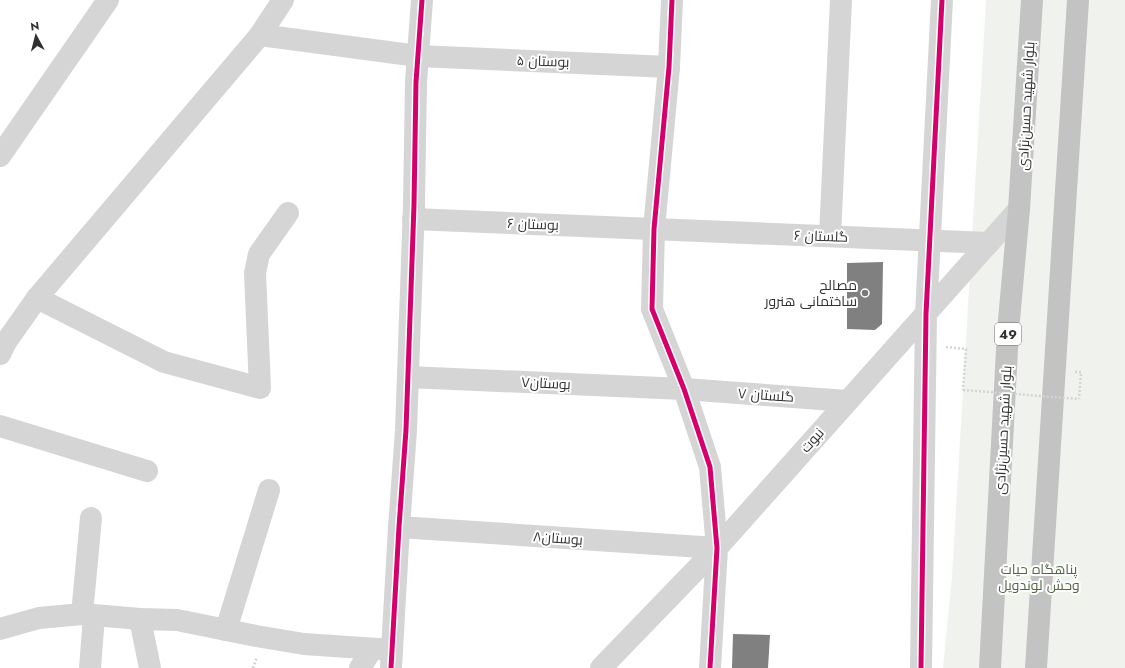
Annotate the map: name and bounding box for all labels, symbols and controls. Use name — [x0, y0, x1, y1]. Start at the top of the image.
north arrow — [16, 16, 56, 56]
text: N — [29, 18, 40, 35]
street label: بلوار شهید حسین‌نژادی — [1013, 41, 1039, 171]
street label: بوستان ۵ — [516, 50, 570, 72]
street label: بوستان ۶ — [507, 213, 559, 235]
street label: گلستان ۶ — [794, 225, 848, 247]
place label: مصالح ساختمانی هنرور — [764, 275, 857, 311]
marker: مصالح ساختمانی هنرور — [860, 288, 870, 298]
road number: 49 — [995, 323, 1021, 345]
street label: بلوار شهید حسین‌نژادی — [990, 365, 1016, 495]
street label: بوستان۷ — [521, 372, 571, 394]
street label: گلستان ۷ — [737, 383, 795, 407]
street label: نبوت — [796, 423, 828, 457]
street label: بوستان۸ — [532, 526, 584, 550]
park label: پناهگاه حیات وحش لوندویل — [998, 559, 1080, 595]

